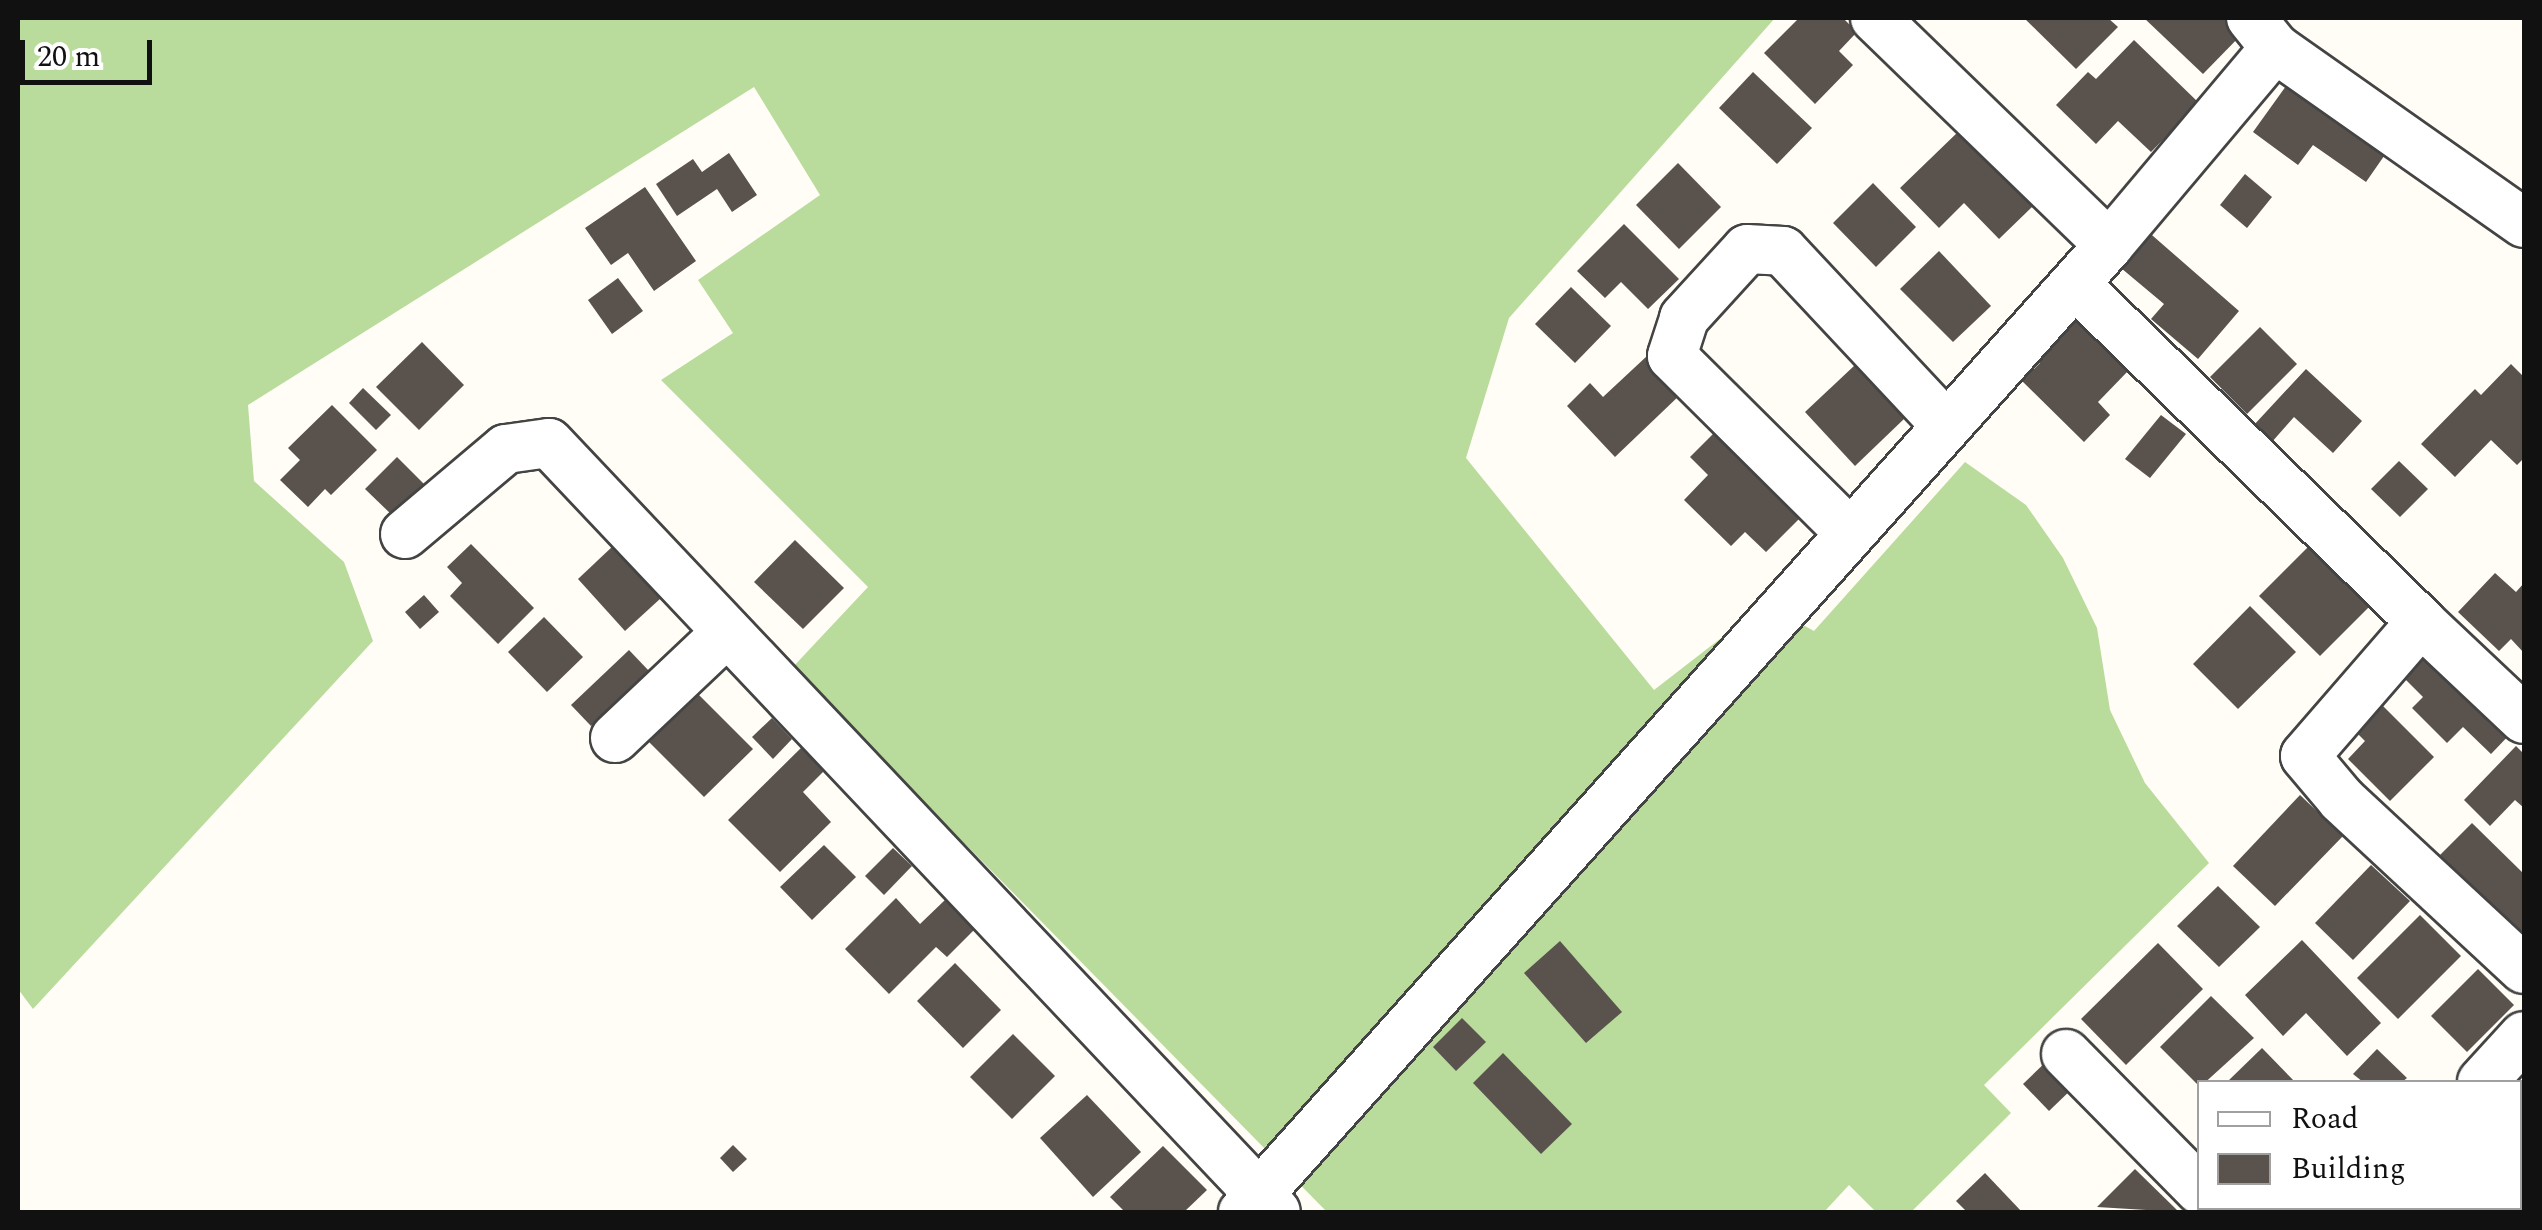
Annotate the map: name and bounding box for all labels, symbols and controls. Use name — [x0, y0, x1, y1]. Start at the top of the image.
scale bar — [25, 20, 158, 82]
text: 20 m — [37, 34, 100, 80]
legend — [2197, 1080, 2522, 1210]
text: Road — [2291, 1096, 2359, 1142]
text: Building — [2291, 1146, 2406, 1192]

